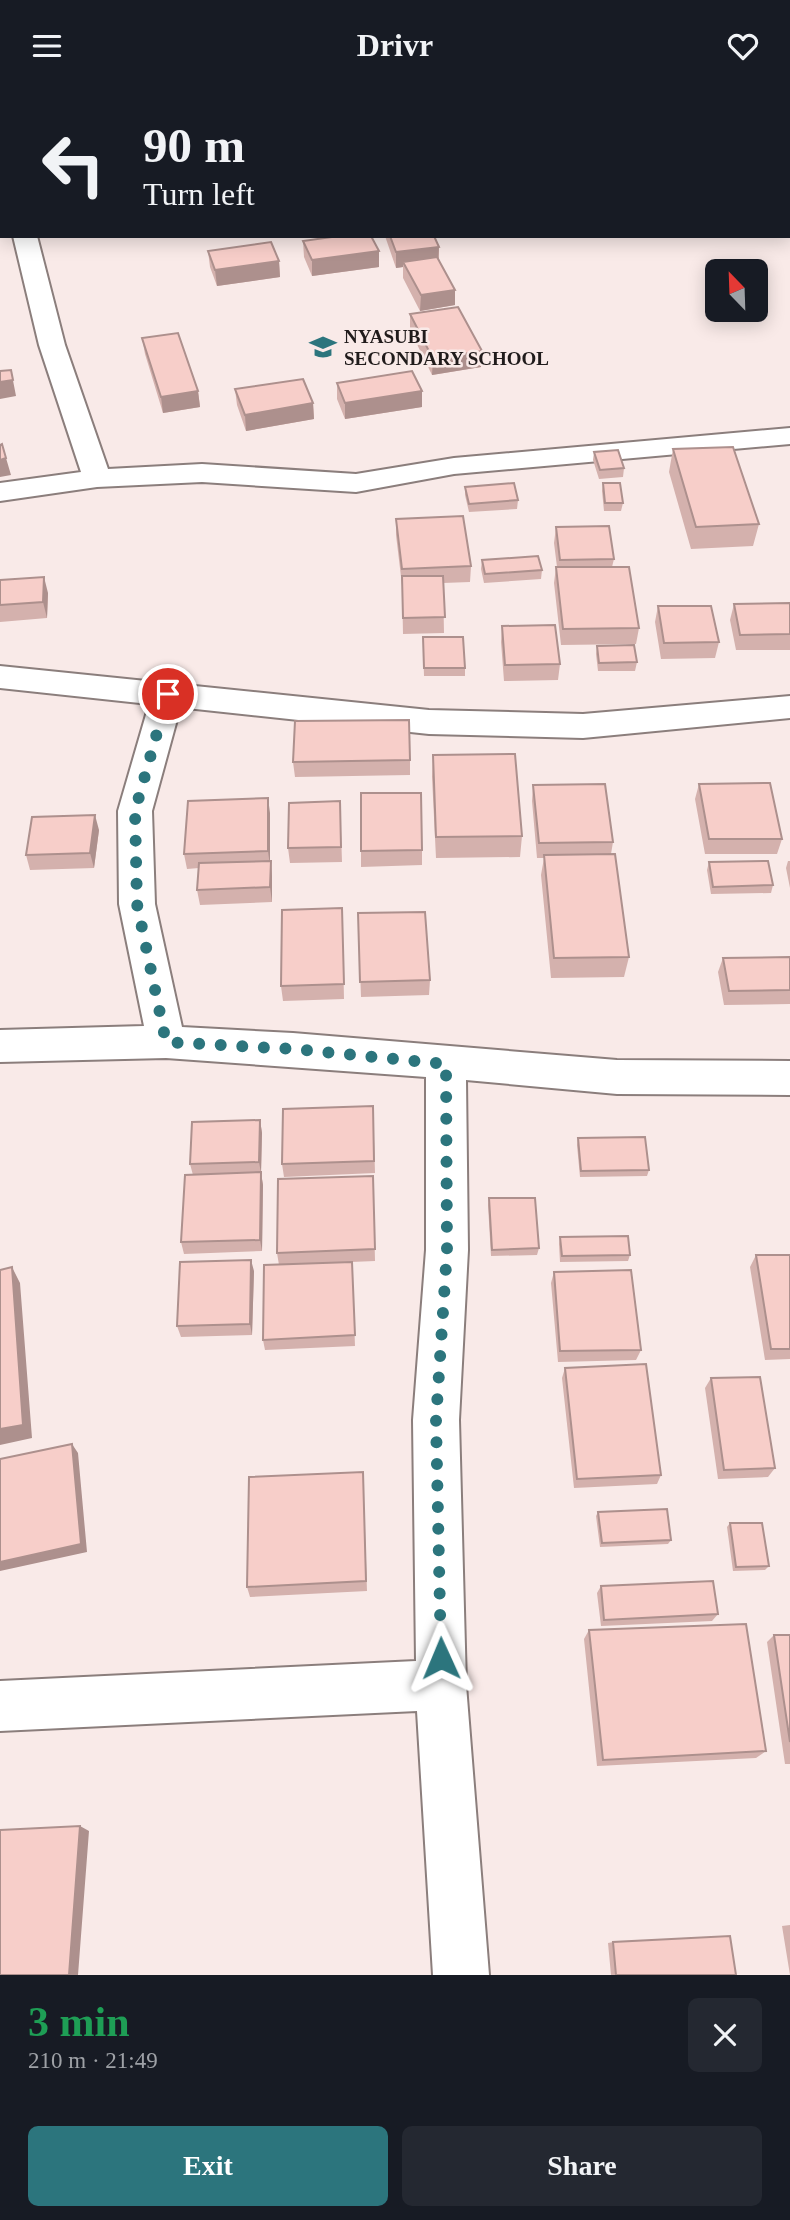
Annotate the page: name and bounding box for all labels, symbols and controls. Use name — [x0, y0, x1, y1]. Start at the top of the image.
icon: menu — [28, 27, 66, 65]
text: Drivr — [357, 27, 433, 63]
icon: heart — [724, 27, 762, 65]
text: 90 m — [143, 118, 245, 173]
icon: left — [28, 119, 119, 210]
text: Turn left — [143, 176, 255, 212]
north arrow — [705, 259, 768, 322]
map controls — [705, 259, 768, 322]
place label: NYASUBI SECONDARY SCHOOL — [344, 326, 549, 369]
school or university icon: NYASUBI SECONDARY SCHOOL — [308, 332, 338, 362]
pin — [138, 664, 198, 724]
icon: arrive — [149, 675, 187, 713]
position arrow — [404, 1621, 478, 1695]
button: close — [688, 1998, 762, 2072]
text: 3 min — [28, 1999, 130, 2045]
text: 210 m · 21:49 — [28, 2048, 158, 2073]
button: Exit — [28, 2126, 388, 2206]
button: Share — [402, 2126, 762, 2206]

